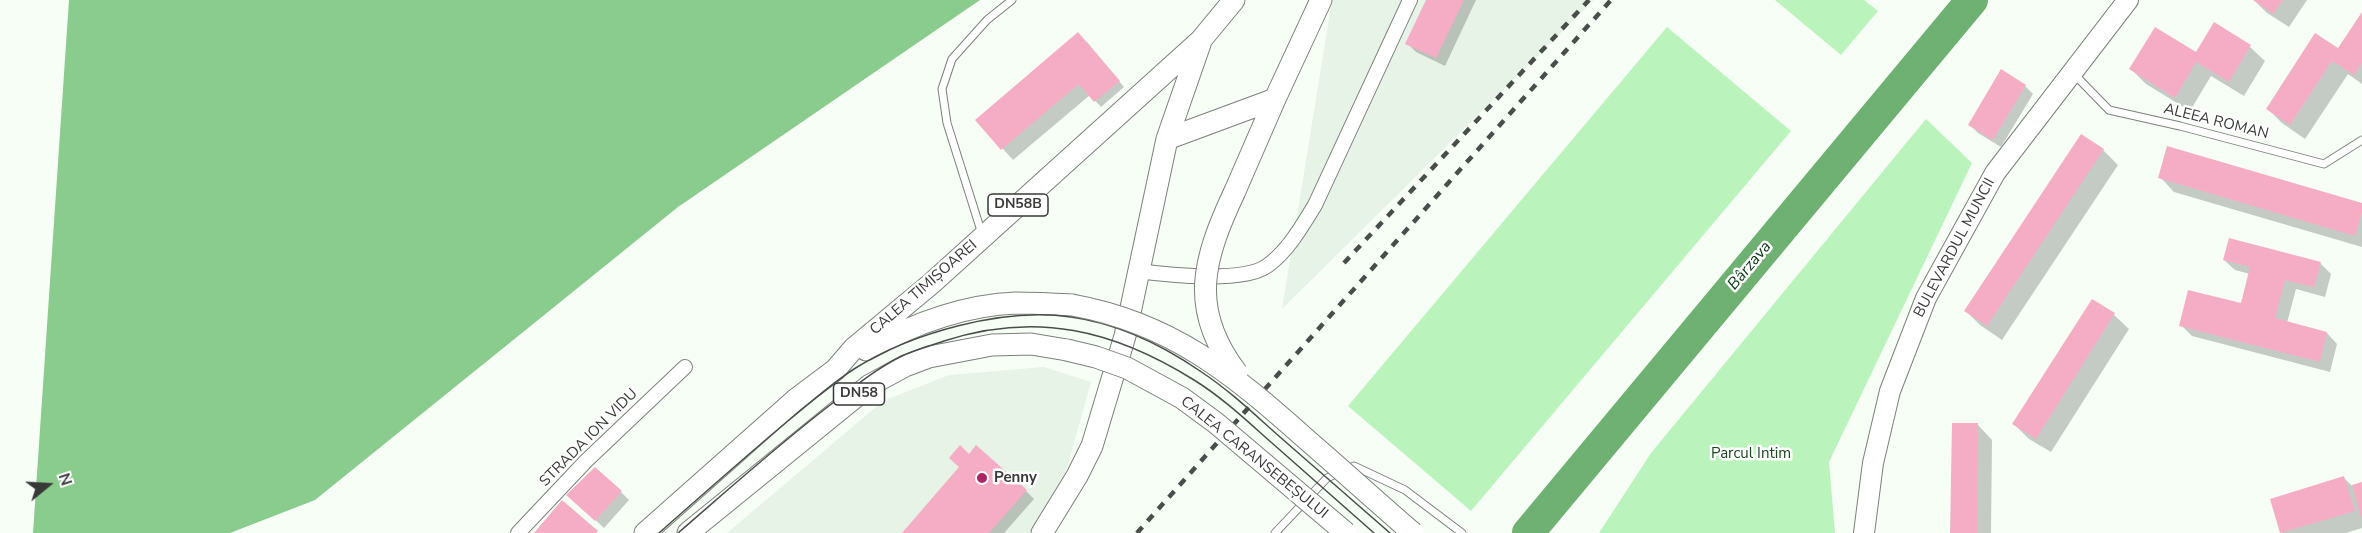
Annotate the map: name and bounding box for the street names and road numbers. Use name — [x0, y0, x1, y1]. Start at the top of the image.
street label: ALEEA ROMAN — [2162, 100, 2270, 144]
street label: BULEVARDUL MUNCII — [1911, 175, 1999, 321]
road number: DN58B — [988, 194, 1048, 216]
street label: CALEA TIMIȘOAREI — [867, 237, 981, 339]
road number: DN58 — [834, 383, 884, 405]
street label: STRADA ION VIDU — [536, 385, 642, 491]
street label: CALEA CARANSEBEȘULUI — [1177, 393, 1331, 523]

